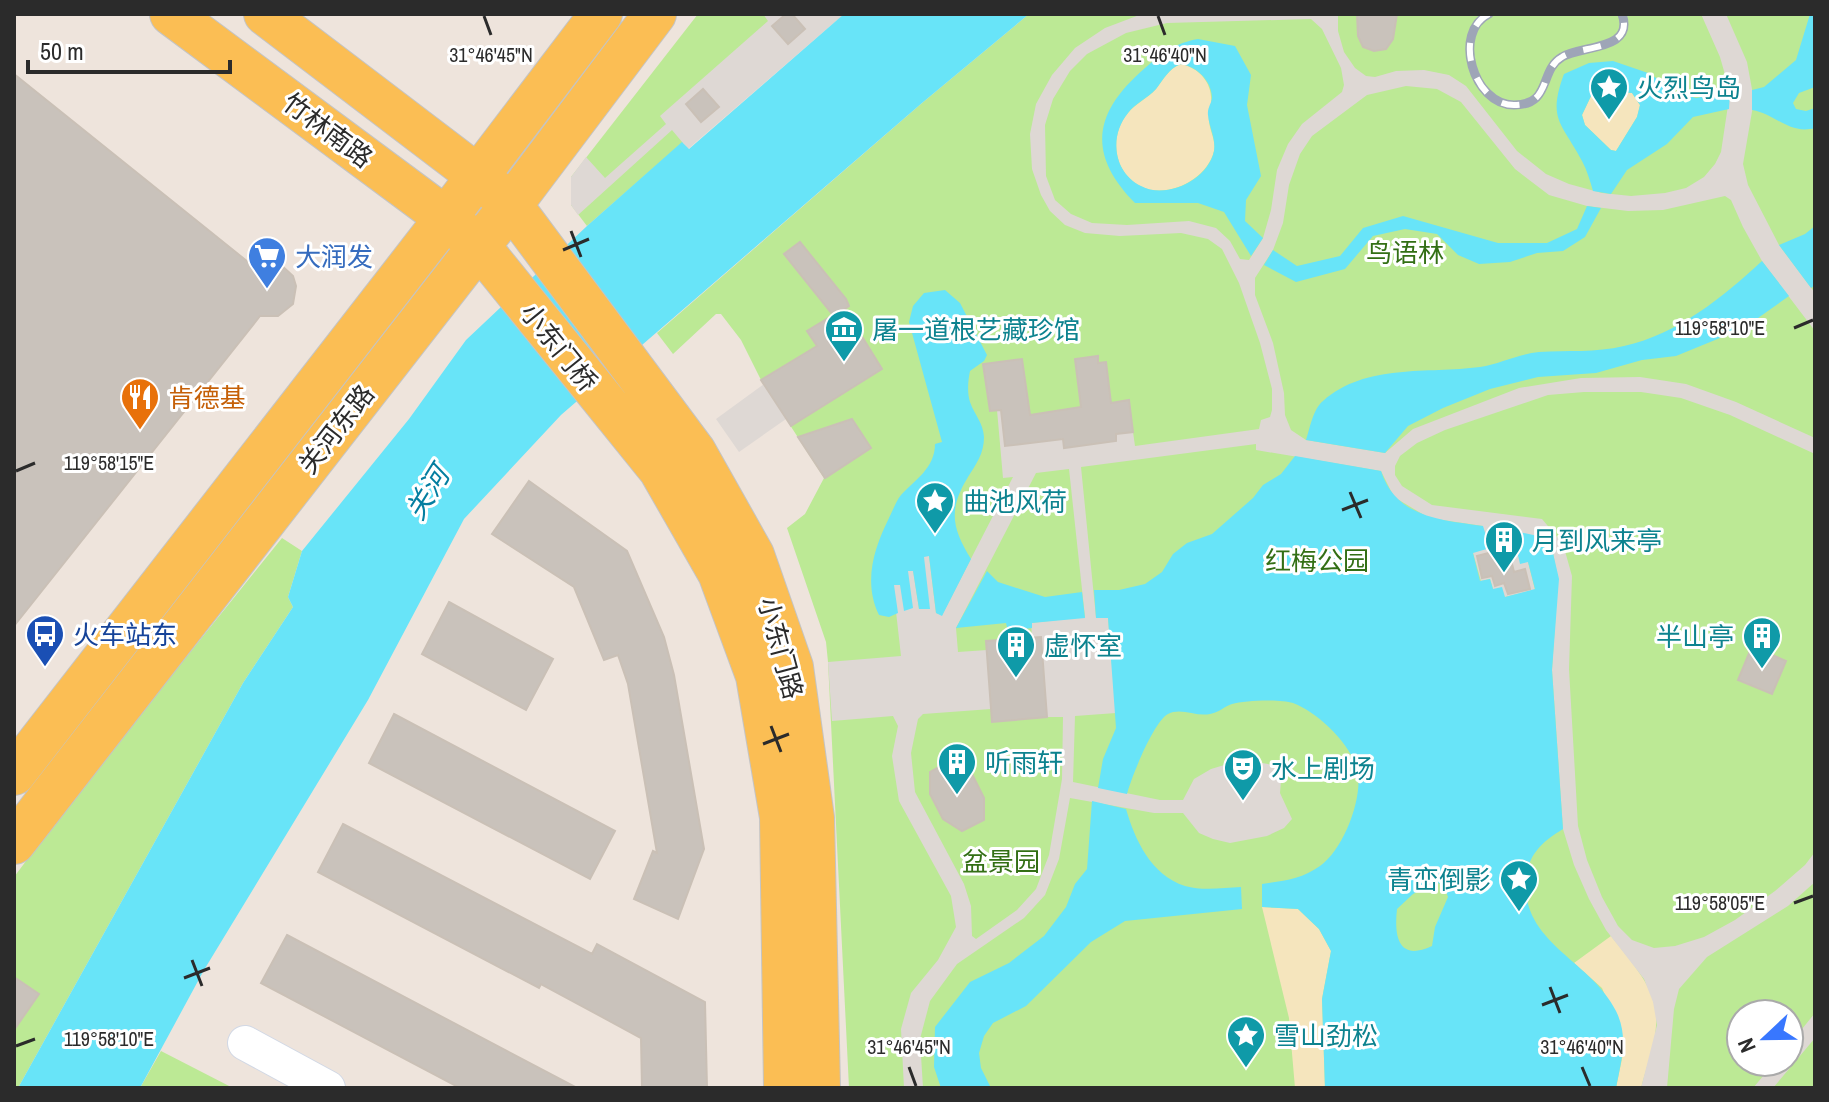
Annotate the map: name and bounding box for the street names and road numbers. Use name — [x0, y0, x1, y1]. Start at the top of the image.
street label: 竹林南路 — [276, 85, 380, 175]
street label: 小东门桥 — [513, 296, 605, 398]
street label: 关河东路 — [290, 377, 382, 481]
street label: 小东门路 — [751, 593, 811, 703]

